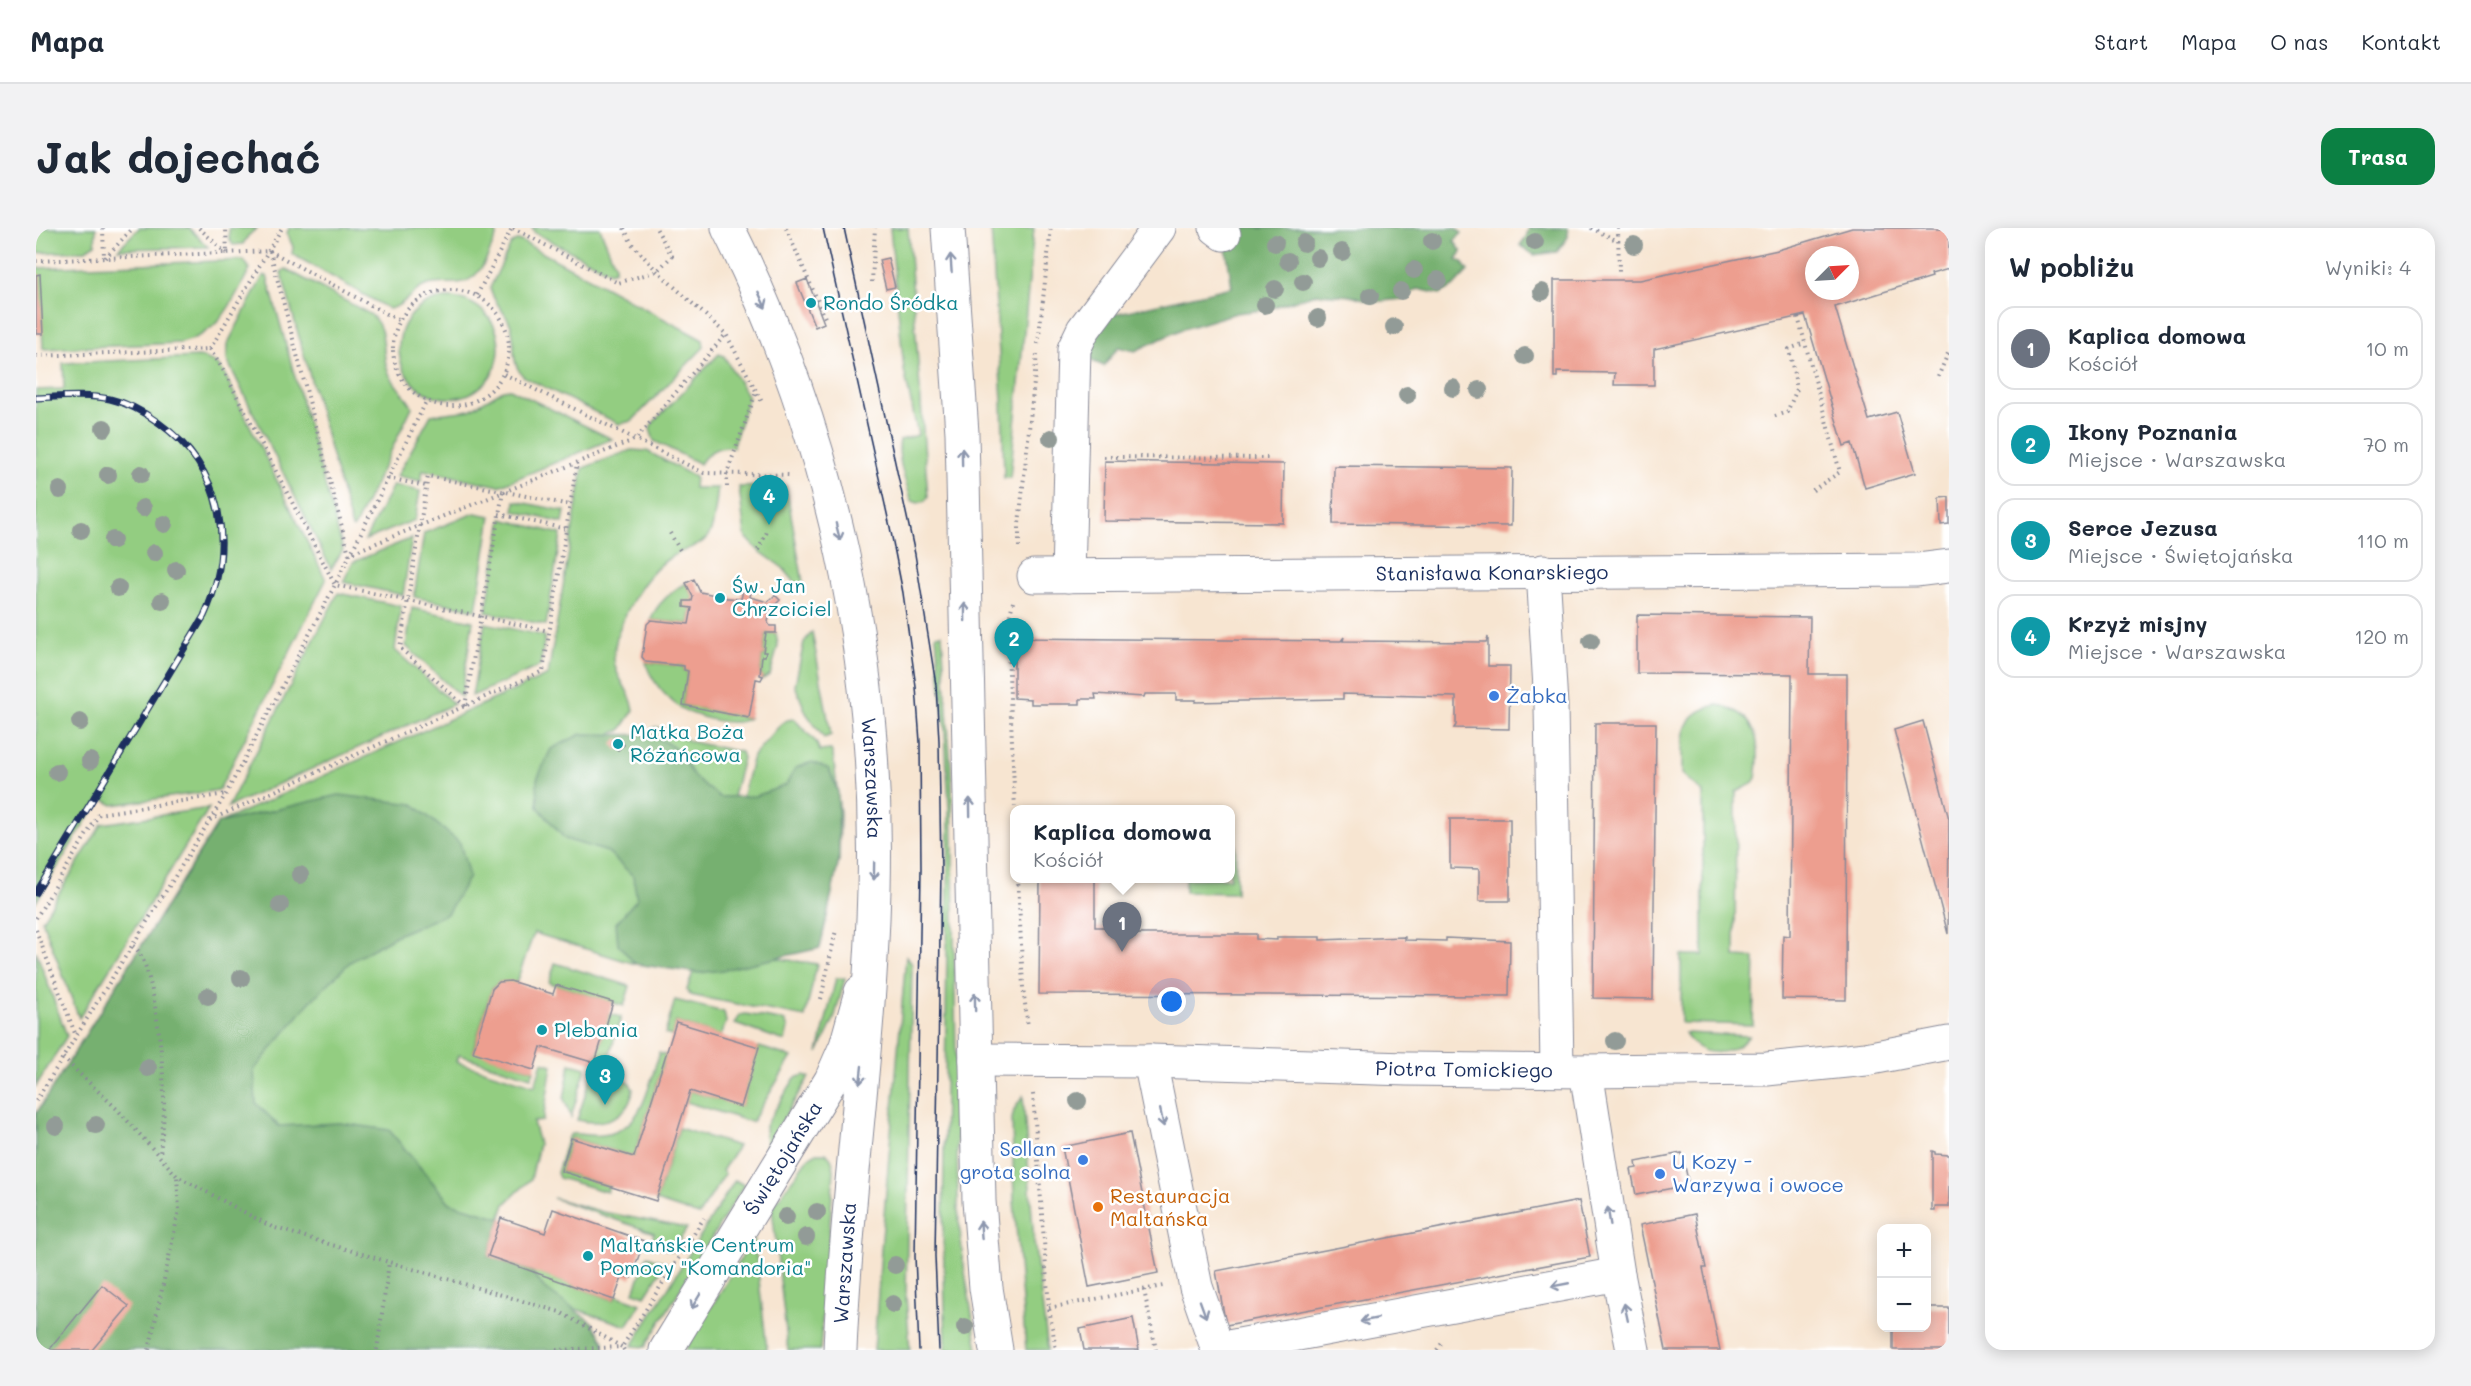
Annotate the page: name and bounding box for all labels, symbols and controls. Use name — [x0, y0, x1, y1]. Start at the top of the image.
text: Mapa — [30, 23, 105, 59]
text: Start — [2094, 28, 2148, 55]
text: Mapa — [2181, 28, 2237, 55]
text: O nas — [2270, 28, 2328, 55]
text: Kontakt — [2361, 28, 2441, 55]
button: Trasa — [2321, 128, 2435, 185]
text: Jak dojechać — [36, 129, 321, 184]
north arrow — [1805, 246, 1859, 300]
text: W pobliżu — [2009, 250, 2135, 284]
one-way arrow — [945, 253, 956, 273]
text: Wyniki: 4 — [2325, 254, 2411, 280]
place label: Rondo Śródka — [823, 289, 959, 315]
one-way arrow — [756, 290, 768, 308]
marker: Rondo Śródka — [804, 296, 818, 310]
text: Kaplica domowa — [2068, 321, 2246, 350]
text: 1 — [2026, 335, 2035, 361]
text: 10 m — [2365, 335, 2409, 361]
text: Kościół — [2068, 350, 2138, 376]
text: Ikony Poznania — [2068, 417, 2237, 446]
text: 2 — [2025, 431, 2036, 457]
text: 70 m — [2363, 431, 2409, 457]
text: Miejsce · Warszawska — [2068, 446, 2286, 472]
one-way arrow — [957, 448, 968, 468]
pin: 4 — [750, 476, 788, 525]
text: Serce Jezusa — [2068, 513, 2218, 542]
one-way arrow — [833, 522, 845, 541]
text: 3 — [2025, 527, 2037, 553]
text: 110 m — [2356, 527, 2409, 553]
text: Miejsce · Świętojańska — [2068, 542, 2294, 568]
street label: Stanisława Konarskiego — [1376, 558, 1608, 586]
place label: Św. Jan Chrzciciel — [732, 572, 832, 621]
marker: Św. Jan Chrzciciel — [713, 591, 727, 605]
one-way arrow — [960, 602, 971, 622]
text: Krzyż misjny — [2068, 609, 2207, 638]
pin: 2 — [994, 618, 1034, 668]
text: 4 — [2024, 623, 2037, 649]
text: 120 m — [2354, 623, 2409, 649]
text: Miejsce · Warszawska — [2068, 638, 2286, 664]
place label: Żabka — [1506, 682, 1568, 708]
marker: Żabka — [1487, 689, 1501, 703]
street label: Warszawska — [856, 716, 888, 839]
place label: Matka Boża Różańcowa — [630, 718, 745, 767]
marker: Matka Boża Różańcowa — [611, 737, 625, 751]
one-way arrow — [964, 797, 976, 817]
popup — [1010, 805, 1235, 883]
text: Kaplica domowa — [1033, 817, 1212, 846]
text: Kościół — [1033, 846, 1103, 872]
one-way arrow — [868, 861, 880, 881]
pin: 1 — [1102, 902, 1142, 952]
your location — [1157, 987, 1186, 1016]
one-way arrow — [969, 992, 980, 1012]
place label: Plebania — [554, 1016, 638, 1042]
marker: Plebania — [535, 1023, 549, 1037]
street label: Piotra Tomickiego — [1375, 1054, 1553, 1083]
pin: 3 — [586, 1056, 624, 1105]
one-way arrow — [855, 1065, 866, 1085]
street label: Świętojańska — [738, 1096, 827, 1219]
one-way arrow — [1157, 1108, 1168, 1128]
place label: Sollan - grota solna — [960, 1135, 1071, 1184]
place label: U Kozy - Warzywa i owoce — [1672, 1148, 1844, 1197]
marker: Sollan - grota solna — [1076, 1153, 1090, 1167]
marker: U Kozy - Warzywa i owoce — [1653, 1167, 1667, 1181]
place label: Restauracja Maltańska — [1110, 1182, 1231, 1231]
marker: Restauracja Maltańska — [1091, 1200, 1105, 1214]
street label: Warszawska — [827, 1201, 861, 1325]
one-way arrow — [1603, 1207, 1614, 1226]
one-way arrow — [975, 1220, 986, 1240]
map controls — [1877, 1224, 1931, 1332]
button: + — [1877, 1224, 1931, 1278]
place label: Maltańskie Centrum Pomocy "Komandoria" — [600, 1231, 811, 1280]
marker: Maltańskie Centrum Pomocy "Komandoria" — [581, 1249, 595, 1263]
button: − — [1877, 1278, 1931, 1332]
one-way arrow — [1551, 1280, 1571, 1291]
one-way arrow — [689, 1292, 701, 1309]
one-way arrow — [1199, 1299, 1210, 1317]
one-way arrow — [1620, 1303, 1631, 1322]
one-way arrow — [1359, 1315, 1379, 1326]

